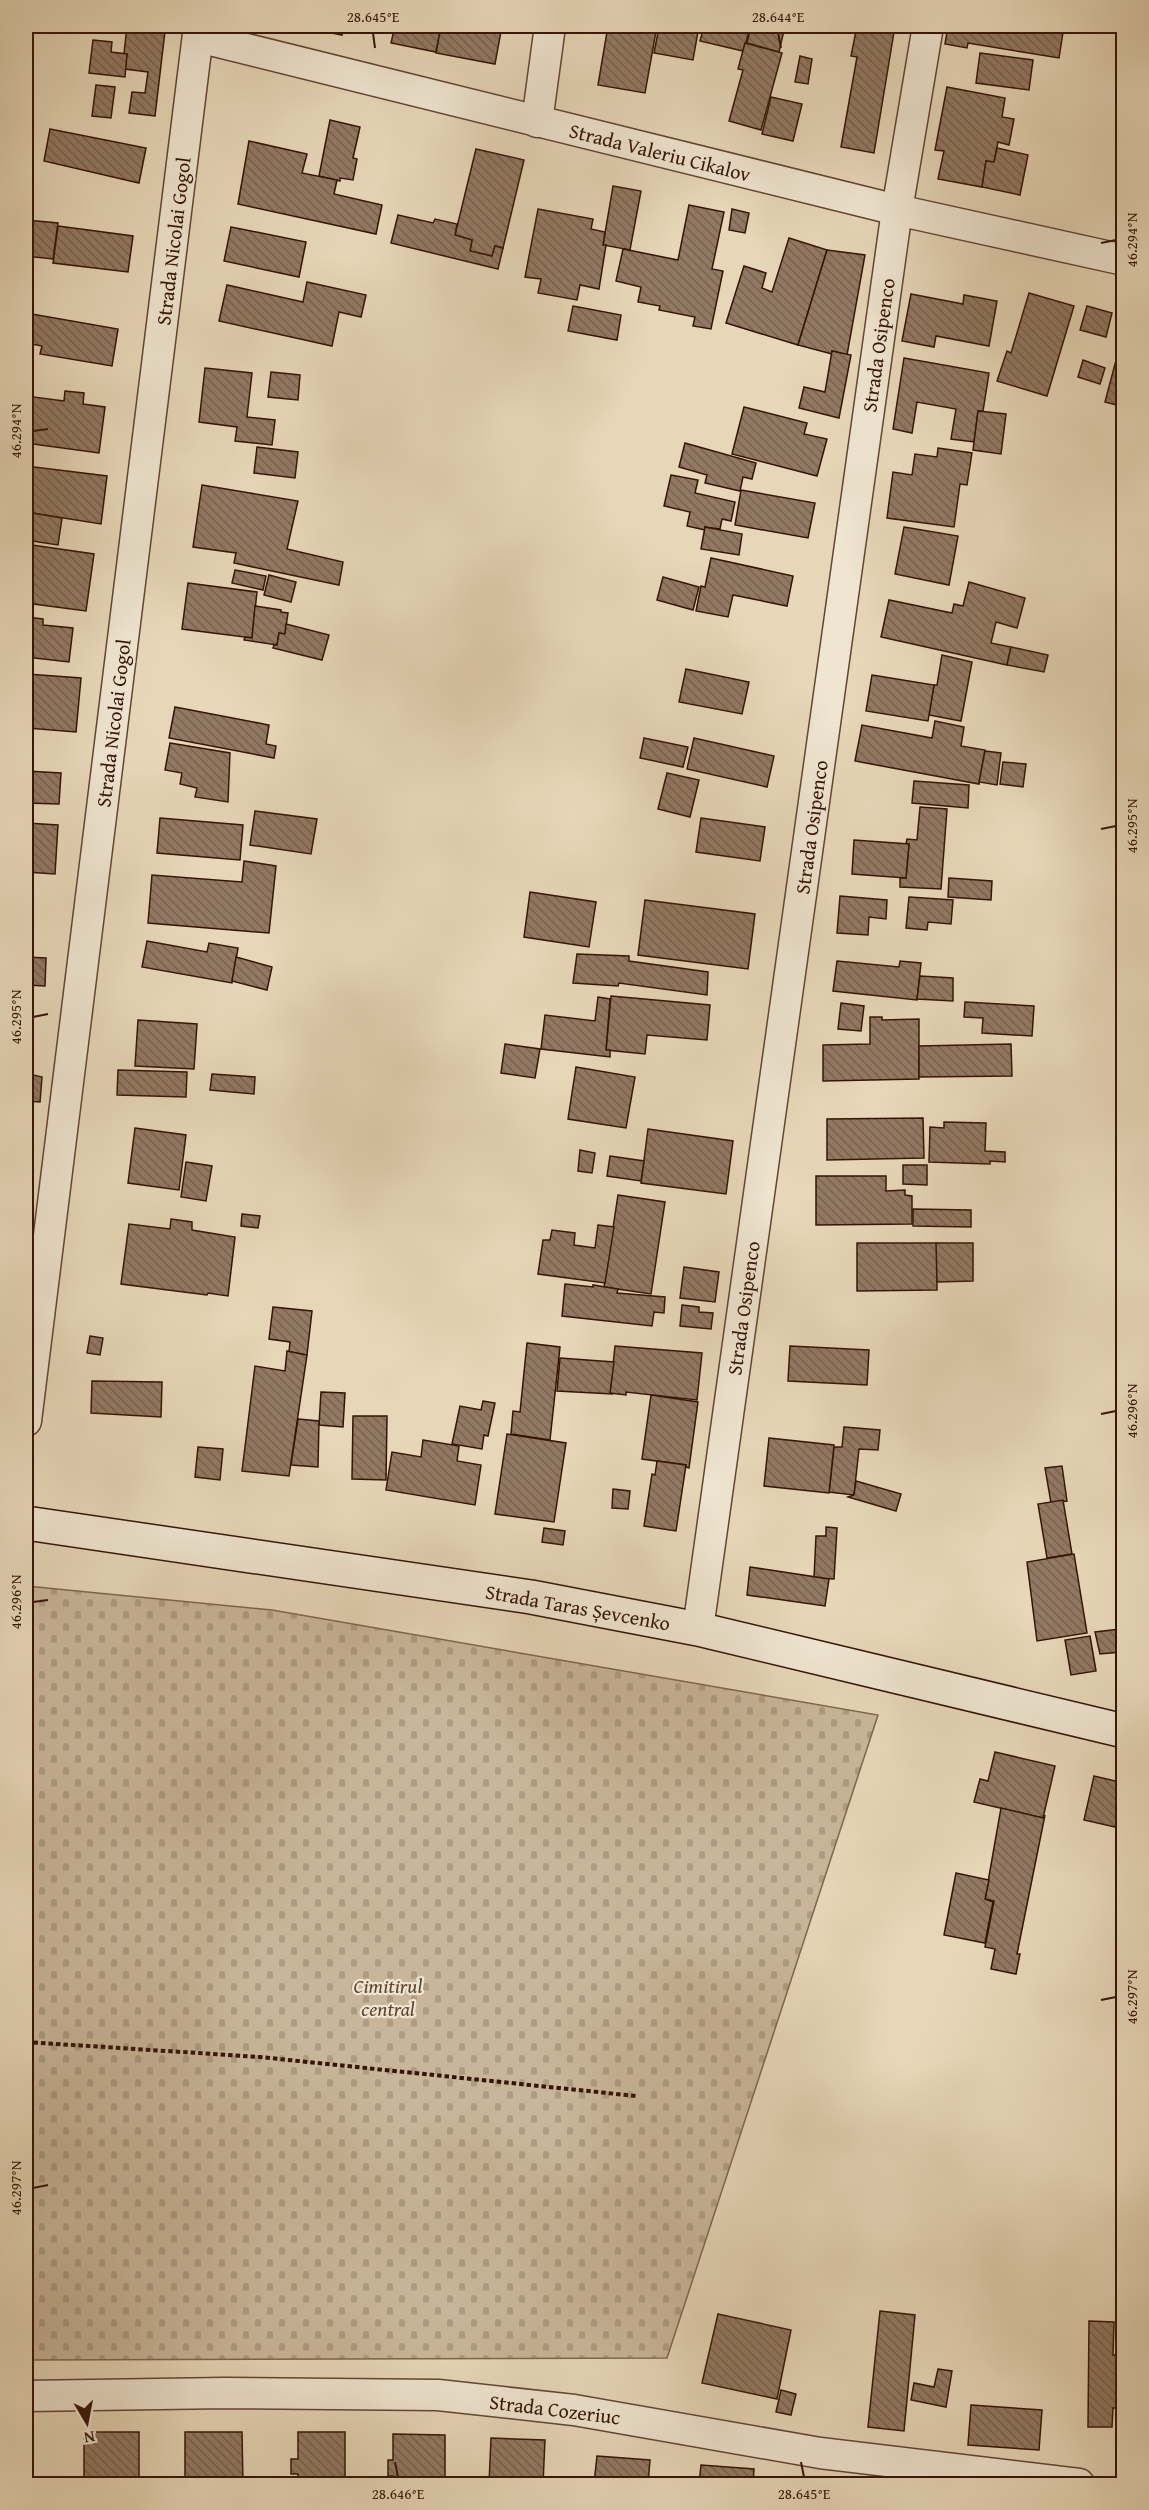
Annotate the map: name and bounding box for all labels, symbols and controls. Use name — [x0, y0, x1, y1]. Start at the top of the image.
text: 28.645°E — [347, 6, 400, 27]
text: 28.644°E — [752, 6, 805, 27]
street label: Strada Valeriu Cikalov — [566, 115, 754, 189]
street label: Strada Nicolai Gogol — [148, 155, 198, 327]
text: 46.294°N — [1121, 212, 1142, 267]
street label: Strada Osipenco — [854, 276, 902, 414]
text: 46.294°N — [5, 403, 26, 458]
street label: Strada Nicolai Gogol — [88, 637, 138, 809]
street label: Strada Osipenco — [787, 758, 835, 896]
text: 46.295°N — [1121, 798, 1142, 853]
text: 46.295°N — [5, 989, 26, 1044]
street label: Strada Osipenco — [719, 1239, 767, 1377]
text: 46.296°N — [1121, 1383, 1142, 1438]
text: 46.296°N — [5, 1574, 26, 1629]
street label: Strada Taras Șevcenko — [483, 1576, 673, 1638]
text: 46.297°N — [1121, 1969, 1142, 2024]
park label: Cimitirul central — [354, 1971, 423, 2023]
text: 46.297°N — [5, 2160, 26, 2215]
street label: Strada Cozeriuc — [488, 2387, 622, 2431]
north arrow — [57, 2393, 117, 2453]
text: N — [82, 2425, 97, 2451]
text: 28.646°E — [372, 2483, 425, 2504]
text: 28.645°E — [778, 2483, 831, 2504]

